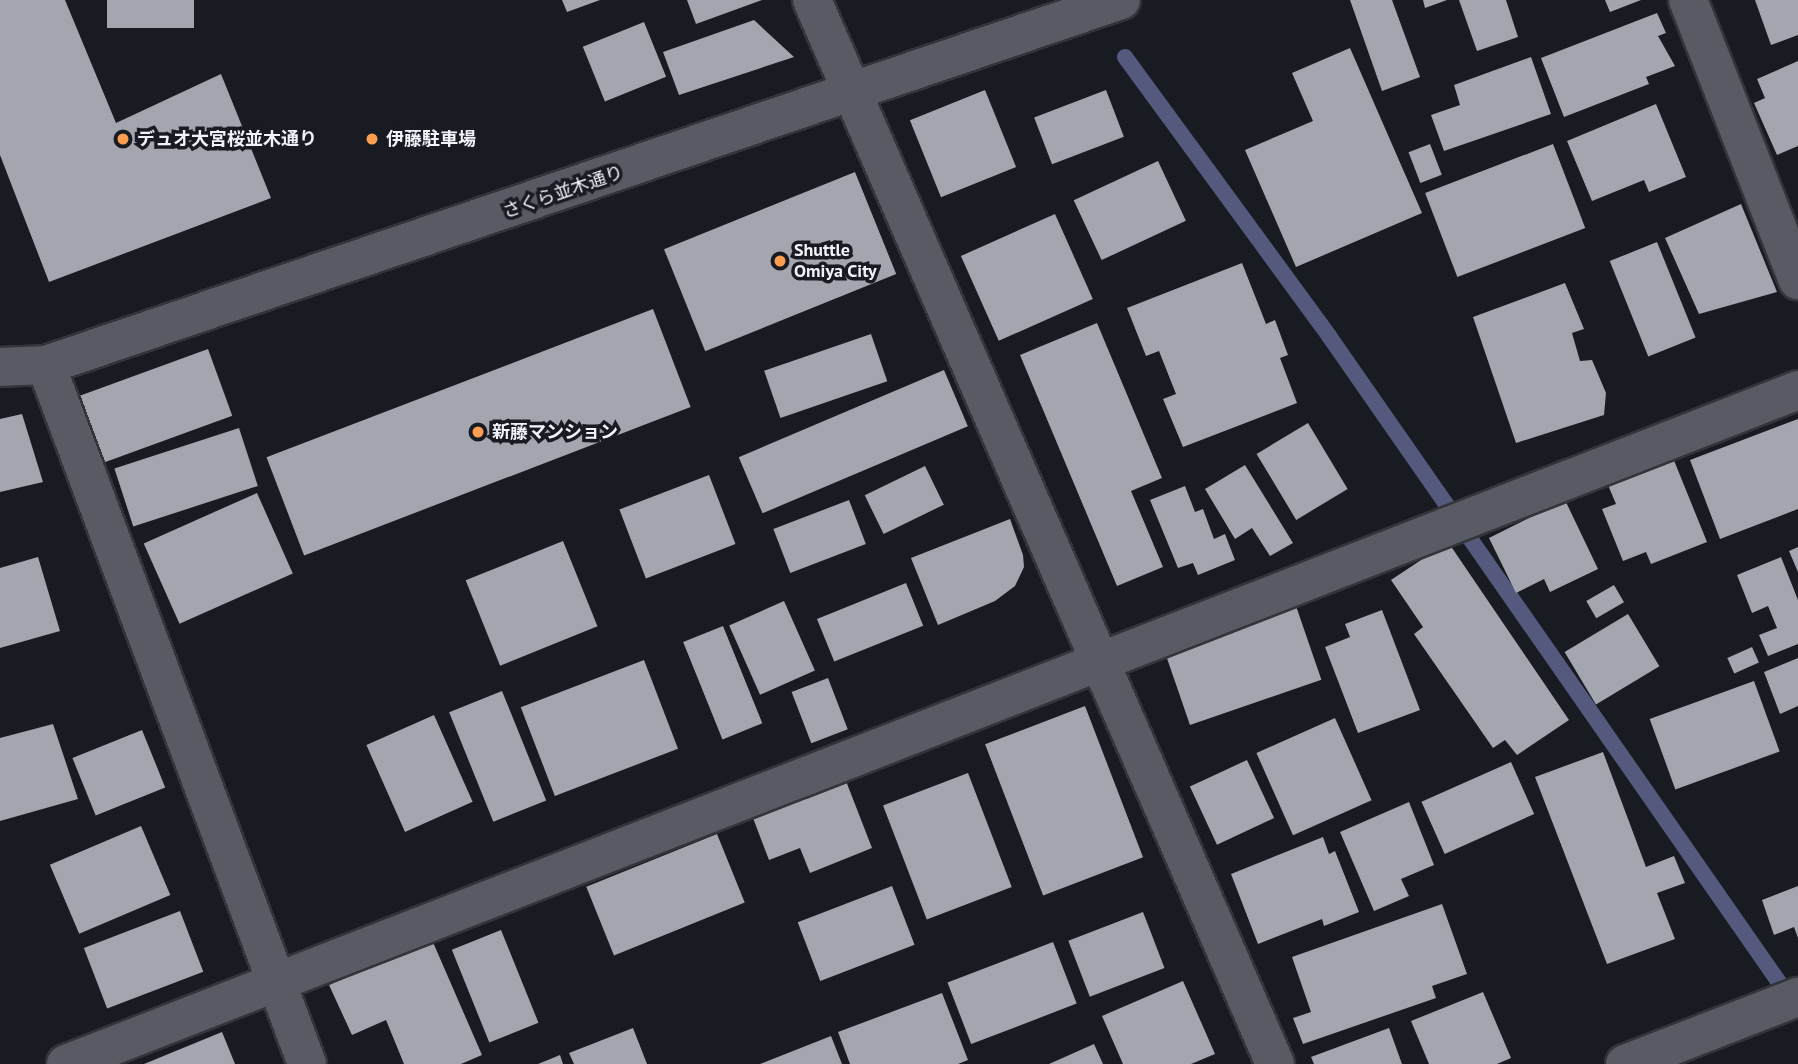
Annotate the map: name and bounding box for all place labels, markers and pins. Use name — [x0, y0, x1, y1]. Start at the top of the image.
place label: デュオ大宮桜並木通り — [137, 128, 317, 150]
place label: 伊藤駐車場 — [386, 128, 476, 150]
marker: デュオ大宮桜並木通り — [115, 131, 131, 147]
marker: 伊藤駐車場 — [364, 131, 380, 147]
place label: Shuttle Omiya City — [794, 240, 877, 282]
marker: Shuttle Omiya City — [772, 253, 788, 269]
place label: 新藤マンション — [492, 421, 618, 443]
marker: 新藤マンション — [470, 424, 486, 440]

